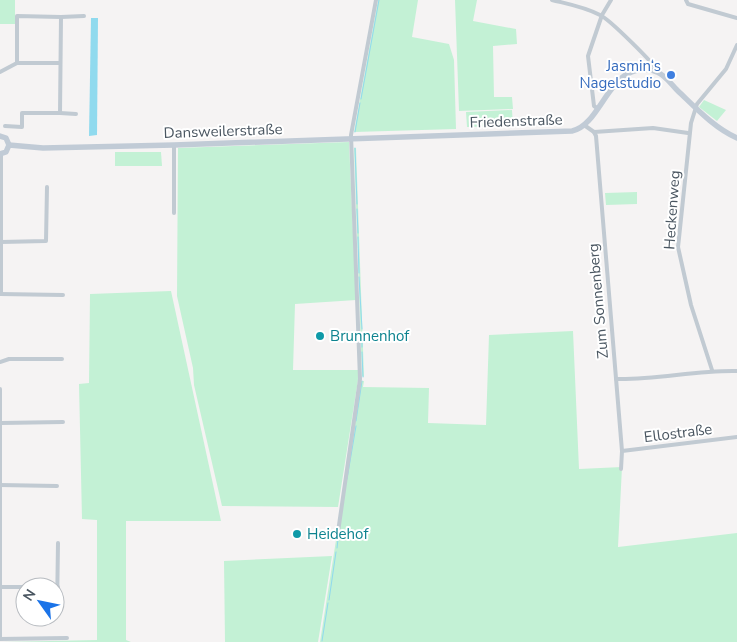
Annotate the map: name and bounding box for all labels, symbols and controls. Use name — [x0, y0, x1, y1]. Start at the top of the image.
place label: Jasmin‘s Nagelstudio — [579, 56, 661, 93]
marker: Jasmin‘s Nagelstudio — [665, 69, 677, 81]
street label: Friedenstraße — [469, 109, 563, 133]
street label: Dansweilerstraße — [163, 119, 283, 143]
street label: Heckenweg — [659, 170, 685, 250]
street label: Zum Sonnenberg — [583, 242, 613, 360]
place label: Brunnenhof — [330, 326, 410, 346]
marker: Brunnenhof — [314, 330, 326, 342]
street label: Ellostraße — [643, 419, 713, 447]
place label: Heidehof — [307, 524, 369, 544]
marker: Heidehof — [291, 528, 303, 540]
north arrow — [15, 577, 65, 627]
text: N — [19, 586, 40, 605]

